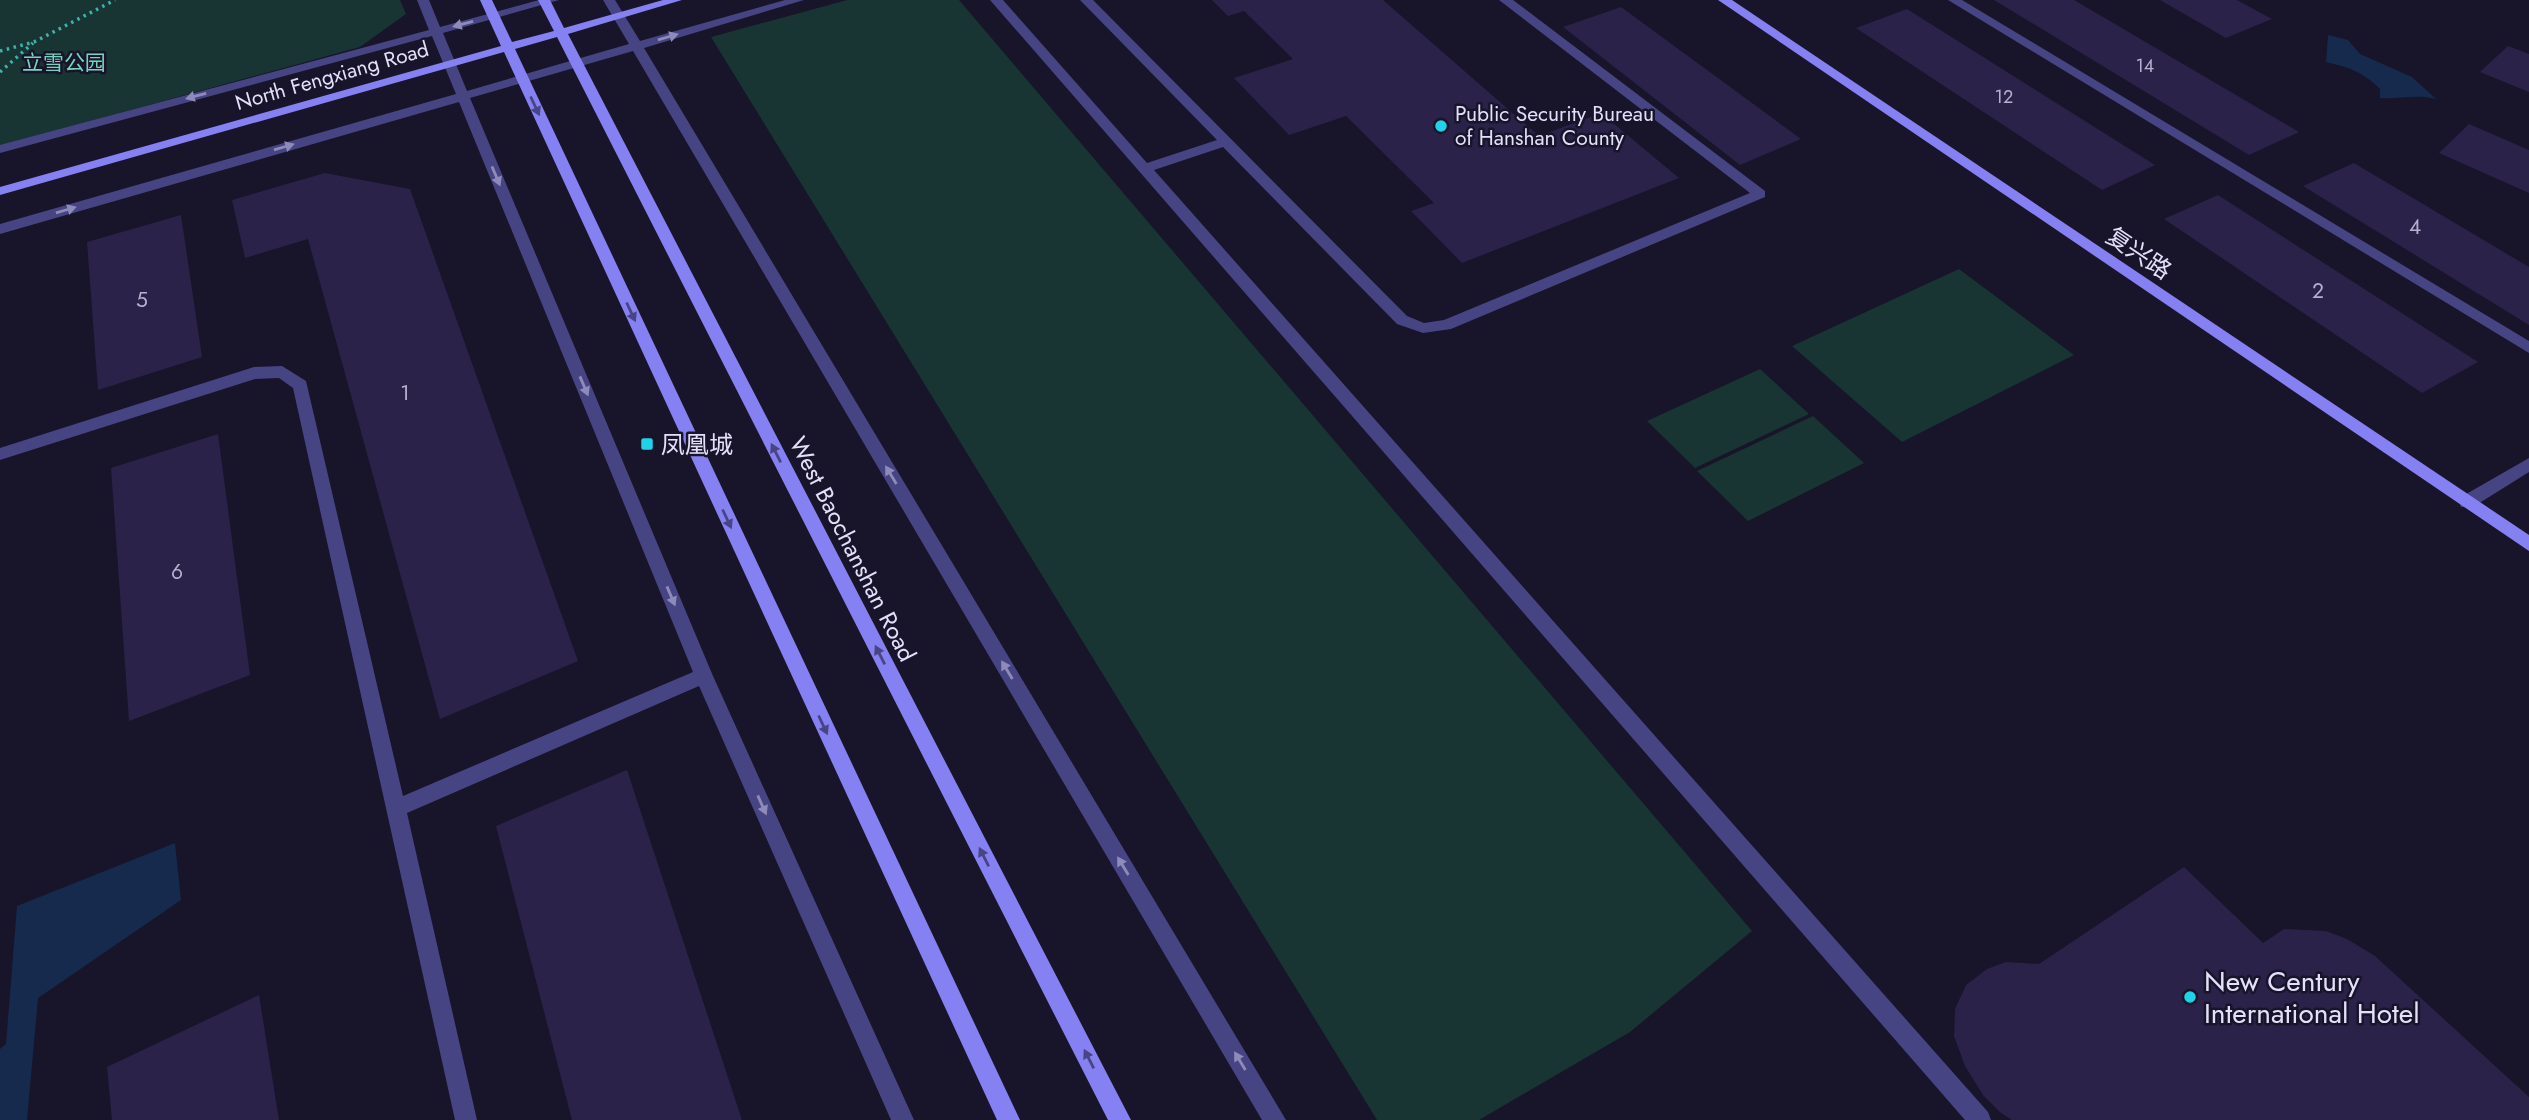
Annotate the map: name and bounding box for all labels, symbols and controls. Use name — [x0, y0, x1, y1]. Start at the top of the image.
one-way arrow — [452, 19, 474, 30]
one-way arrow — [658, 32, 679, 42]
street label: North Fengxiang Road — [232, 34, 432, 118]
park label: 立雪公园 — [22, 48, 106, 78]
house number: 14 — [2136, 53, 2154, 79]
house number: 12 — [1995, 84, 2013, 110]
one-way arrow — [185, 91, 207, 102]
one-way arrow — [530, 96, 541, 116]
place label: Public Security Bureau of Hanshan County — [1455, 99, 1654, 153]
marker: Public Security Bureau of Hanshan County — [1433, 118, 1449, 134]
one-way arrow — [274, 142, 295, 152]
one-way arrow — [490, 166, 501, 187]
one-way arrow — [55, 204, 77, 215]
house number: 4 — [2409, 212, 2421, 242]
street label: 复兴路 — [2099, 218, 2179, 288]
house number: 2 — [2312, 276, 2324, 306]
house number: 5 — [136, 285, 148, 315]
one-way arrow — [626, 302, 637, 323]
one-way arrow — [578, 376, 589, 397]
house number: 1 — [400, 378, 410, 408]
place label: 凤凰城 — [661, 427, 733, 462]
street label: West Baochanshan Road — [781, 430, 925, 668]
marker: 凤凰城 — [639, 436, 655, 452]
one-way arrow — [771, 443, 782, 463]
one-way arrow — [884, 465, 897, 484]
one-way arrow — [721, 509, 733, 529]
house number: 6 — [171, 557, 183, 587]
one-way arrow — [666, 586, 677, 607]
one-way arrow — [874, 645, 885, 665]
one-way arrow — [1001, 661, 1013, 680]
one-way arrow — [817, 715, 829, 735]
one-way arrow — [756, 795, 768, 815]
one-way arrow — [979, 847, 990, 867]
one-way arrow — [1117, 856, 1130, 875]
place label: New Century International Hotel — [2204, 961, 2420, 1034]
marker: New Century International Hotel — [2182, 989, 2198, 1005]
one-way arrow — [1083, 1049, 1094, 1069]
one-way arrow — [1233, 1052, 1246, 1071]

